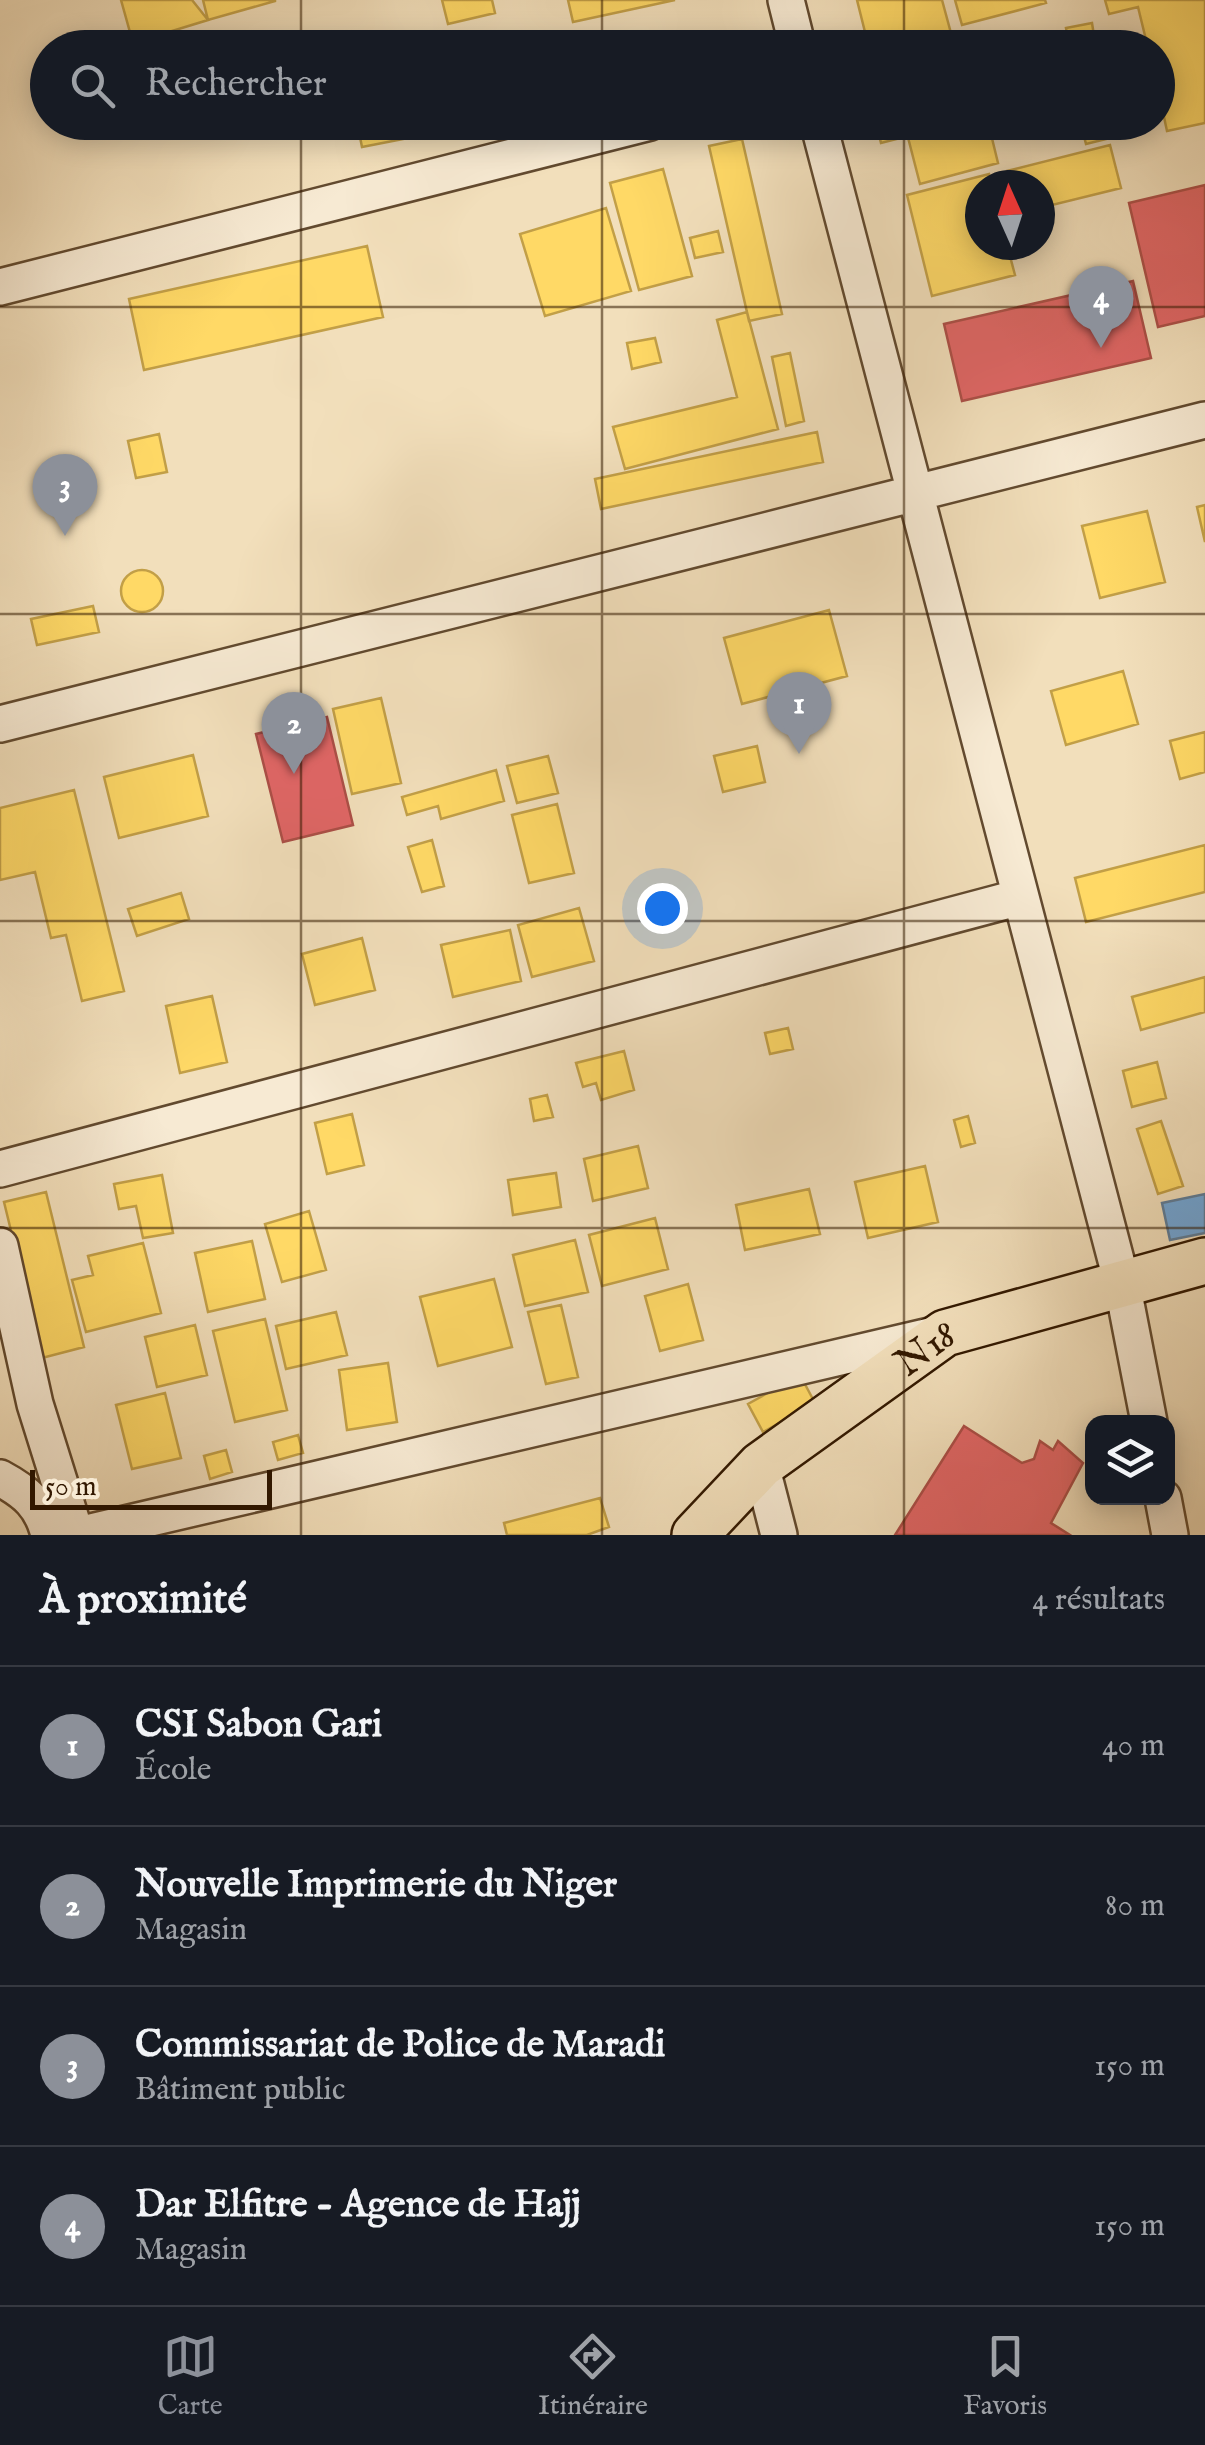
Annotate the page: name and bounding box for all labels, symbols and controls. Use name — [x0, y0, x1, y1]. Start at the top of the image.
search box — [30, 30, 1175, 140]
icon: search — [65, 58, 120, 113]
text: Rechercher — [145, 61, 327, 109]
north arrow — [965, 170, 1055, 260]
pin: 4 — [1068, 266, 1134, 348]
pin: 3 — [32, 454, 98, 536]
pin: 1 — [766, 672, 832, 754]
pin: 2 — [262, 692, 326, 774]
your location — [637, 883, 688, 934]
street label: N18 — [886, 1310, 960, 1390]
map controls — [1085, 1415, 1175, 1505]
button: layers — [1085, 1415, 1175, 1505]
scale bar — [30, 1465, 272, 1510]
text: 50 m — [45, 1470, 97, 1505]
text: À proximité — [40, 1574, 247, 1627]
text: 4 résultats — [1032, 1580, 1165, 1621]
text: CSI Sabon Gari — [135, 1702, 382, 1750]
text: 1 — [67, 1726, 78, 1767]
text: 40 m — [1102, 1726, 1165, 1767]
text: École — [135, 1750, 211, 1791]
text: Nouvelle Imprimerie du Niger — [135, 1862, 617, 1910]
text: 2 — [65, 1886, 80, 1927]
text: 80 m — [1105, 1886, 1165, 1927]
text: Magasin — [135, 1910, 247, 1951]
text: Commissariat de Police de Maradi — [135, 2022, 666, 2070]
text: 3 — [67, 2046, 78, 2087]
text: 150 m — [1094, 2046, 1165, 2087]
text: Bâtiment public — [135, 2070, 345, 2111]
text: Dar Elfitre - Agence de Hajj — [135, 2182, 581, 2230]
text: 4 — [65, 2206, 80, 2247]
text: 150 m — [1094, 2206, 1165, 2247]
text: Magasin — [135, 2230, 247, 2271]
tab: Carte — [158, 2329, 223, 2424]
tab: Itinéraire — [538, 2329, 648, 2424]
tab: Favoris — [963, 2329, 1047, 2424]

